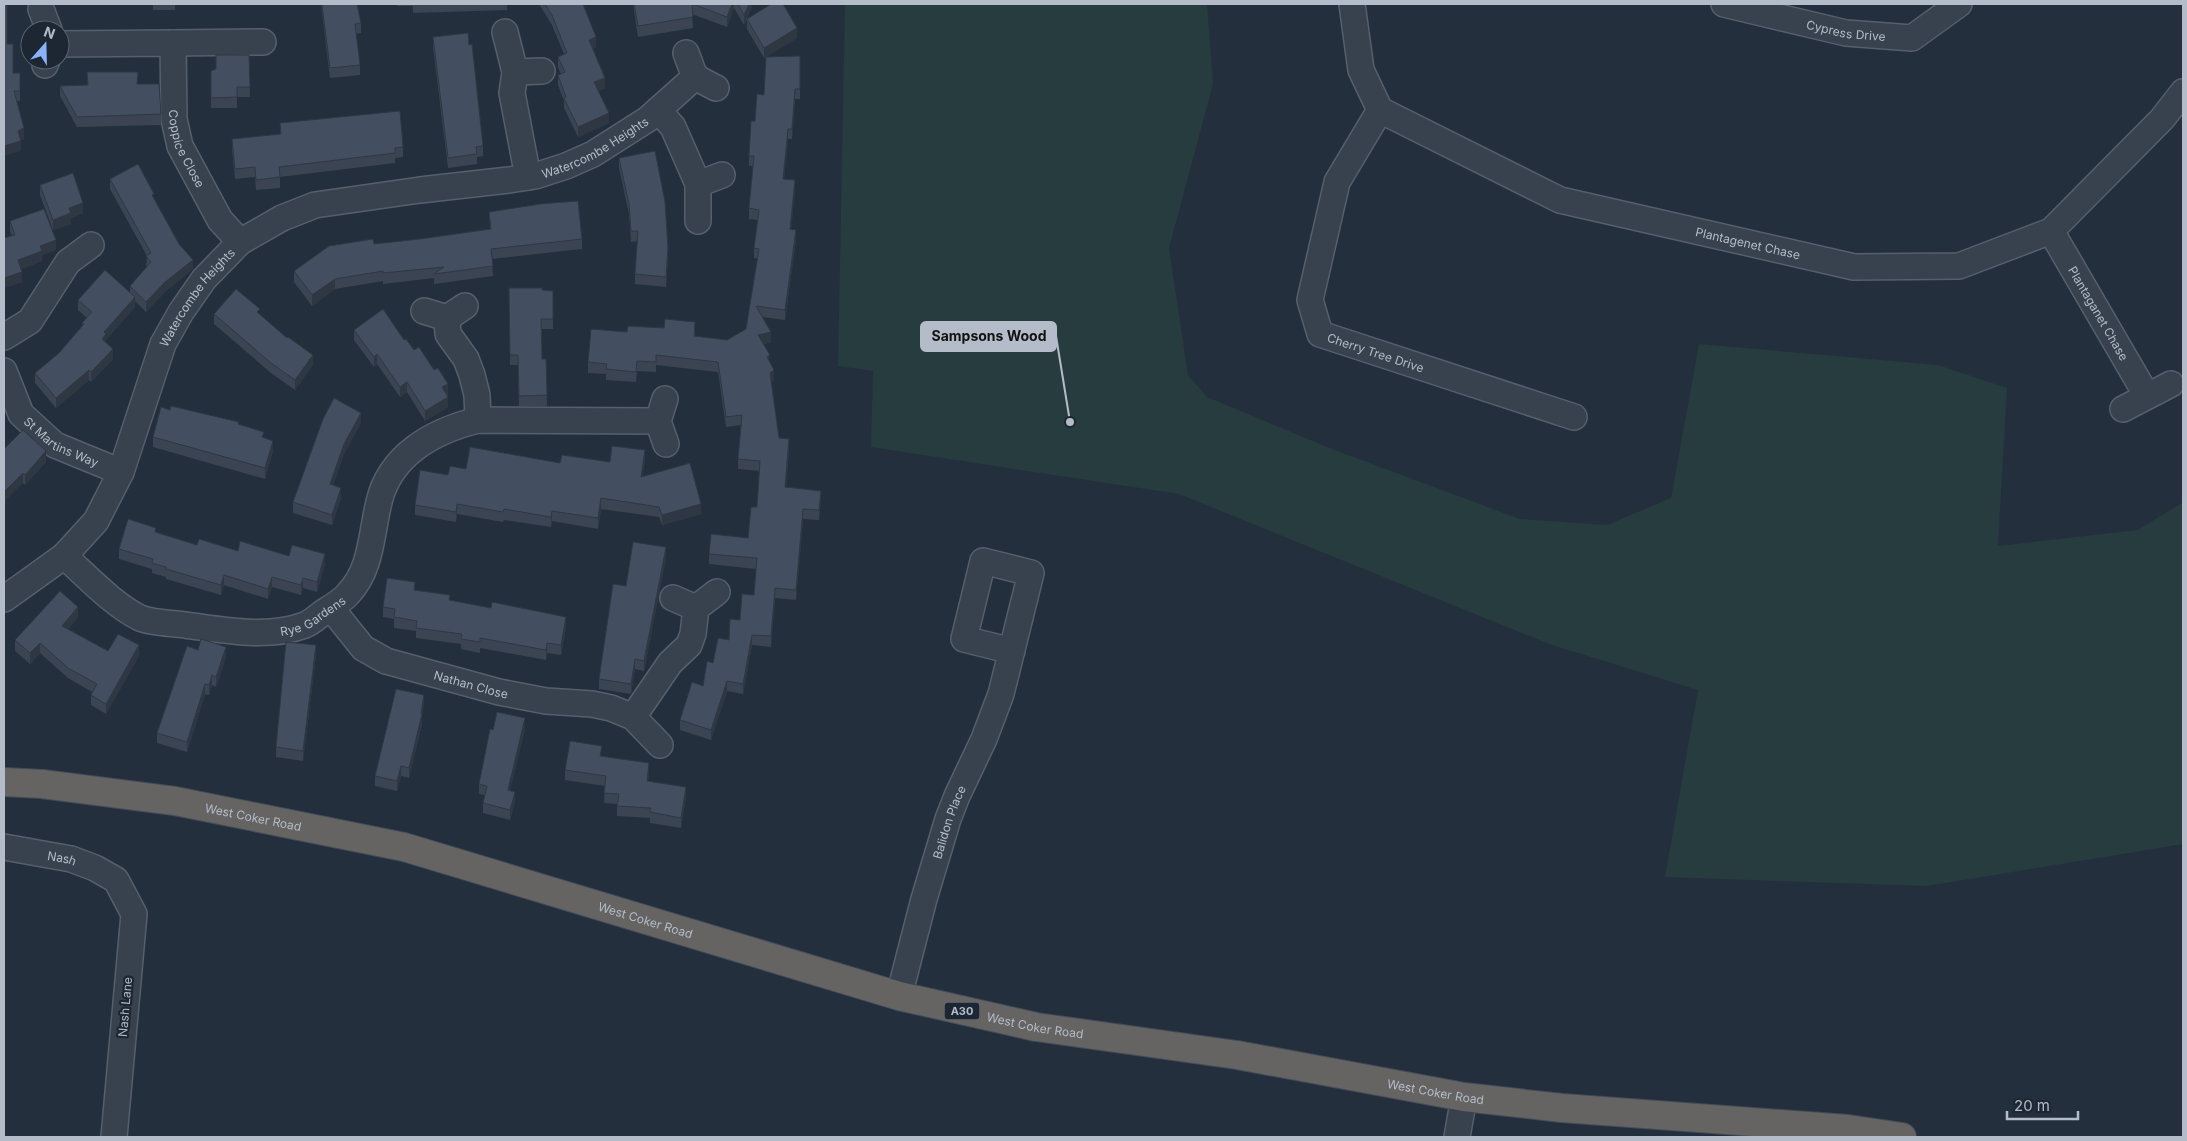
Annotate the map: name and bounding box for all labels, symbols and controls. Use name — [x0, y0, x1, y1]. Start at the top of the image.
street label: Cypress Drive — [1805, 16, 1886, 43]
north arrow — [20, 20, 70, 70]
text: N — [42, 23, 58, 42]
street label: Coppice Close — [166, 109, 208, 190]
street label: Watercombe Heights — [540, 113, 651, 181]
street label: Plantagenet Chase — [1694, 224, 1802, 262]
street label: Watercombe Heights — [156, 245, 238, 349]
street label: Plantaganet Chase — [2065, 263, 2132, 363]
callout: Sampsons Wood — [921, 322, 1056, 351]
text: Sampsons Wood — [931, 327, 1047, 344]
street label: Cherry Tree Drive — [1325, 329, 1426, 375]
street label: St Martins Way — [21, 413, 101, 470]
street label: Rye Gardens — [279, 593, 348, 639]
street label: Nathan Close — [432, 667, 510, 701]
street label: Balidon Place — [929, 783, 968, 860]
street label: West Coker Road — [204, 800, 303, 834]
street label: Nash — [46, 847, 79, 868]
street label: West Coker Road — [596, 898, 695, 941]
street label: Nash Lane — [115, 976, 135, 1038]
road number: A30 — [944, 1002, 980, 1019]
street label: West Coker Road — [985, 1009, 1084, 1041]
street label: West Coker Road — [1386, 1075, 1485, 1107]
scale bar — [2007, 1088, 2078, 1120]
text: 20 m — [2014, 1096, 2050, 1115]

